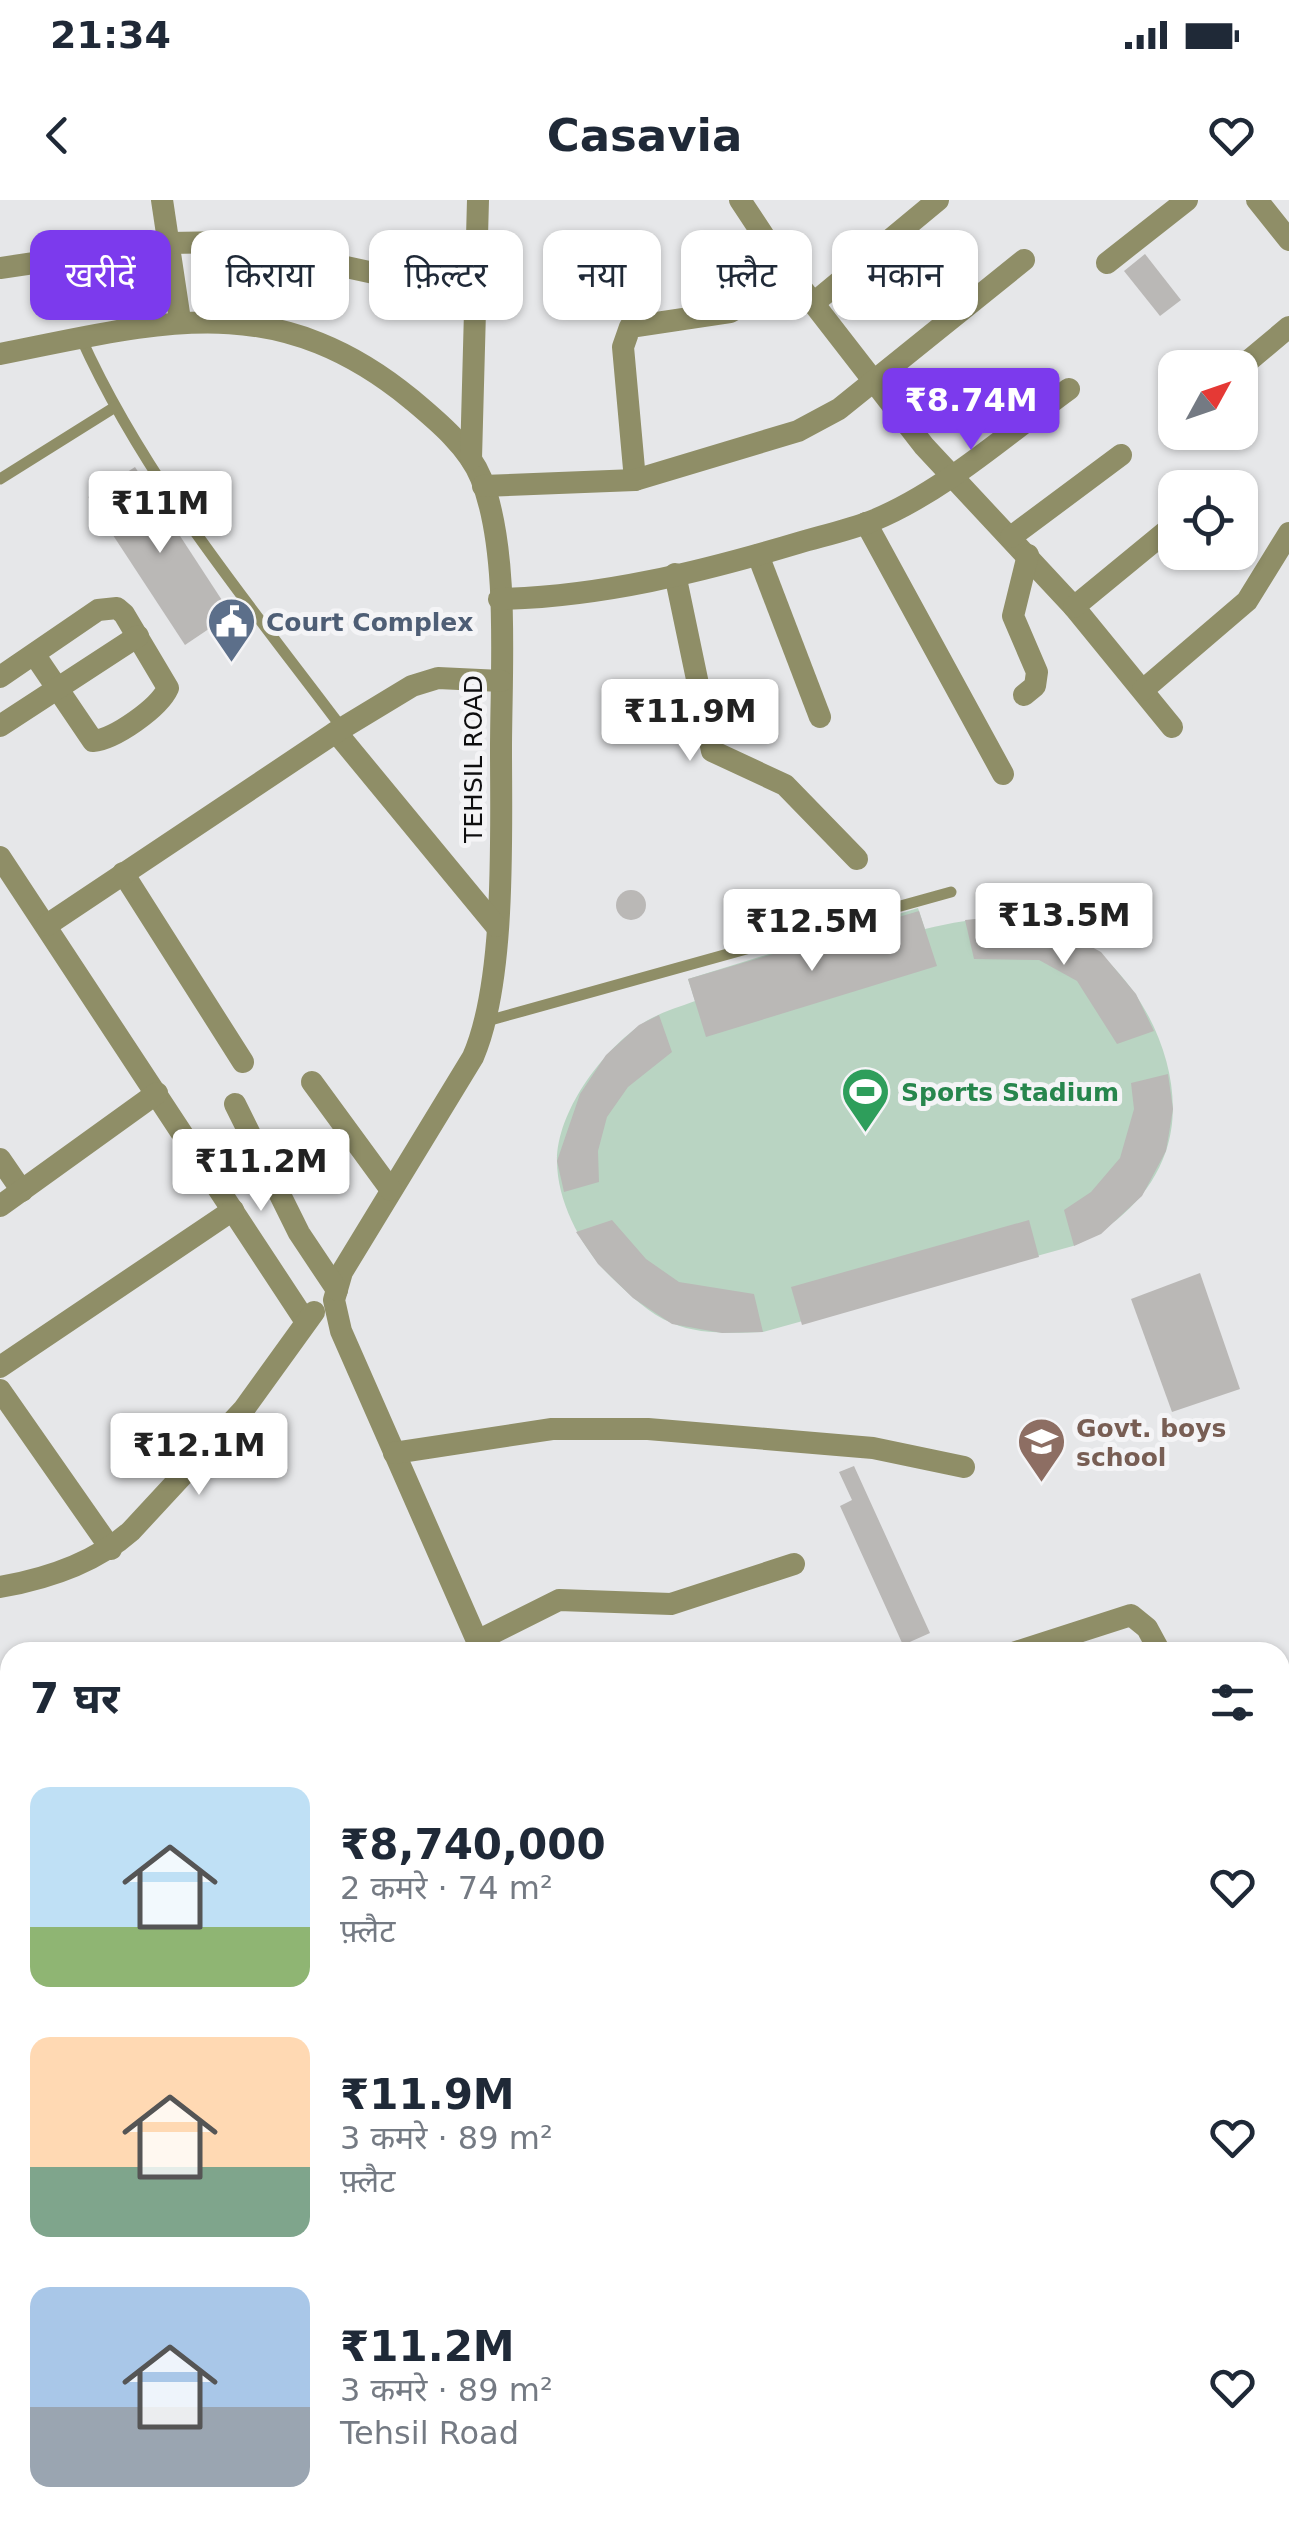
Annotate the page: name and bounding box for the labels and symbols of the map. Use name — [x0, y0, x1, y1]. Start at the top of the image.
north arrow — [1158, 350, 1258, 450]
pin: ₹8.74M — [890, 368, 1052, 453]
pin: ₹11M — [101, 471, 219, 556]
public building icon: Court Complex — [205, 596, 257, 664]
place label: Court Complex — [266, 608, 473, 637]
street label: TEHSIL ROAD — [459, 675, 488, 844]
pin: ₹11.9M — [609, 679, 771, 764]
pin: ₹13.5M — [983, 883, 1145, 968]
pin: ₹12.5M — [731, 889, 893, 974]
sports icon: Sports Stadium — [840, 1066, 892, 1134]
place label: Sports Stadium — [901, 1078, 1119, 1107]
pin: ₹11.2M — [180, 1129, 342, 1214]
pin: ₹12.1M — [118, 1413, 280, 1498]
place label: Govt. boys school — [1076, 1414, 1226, 1472]
school or university icon: Govt. boys school — [1015, 1416, 1067, 1484]

